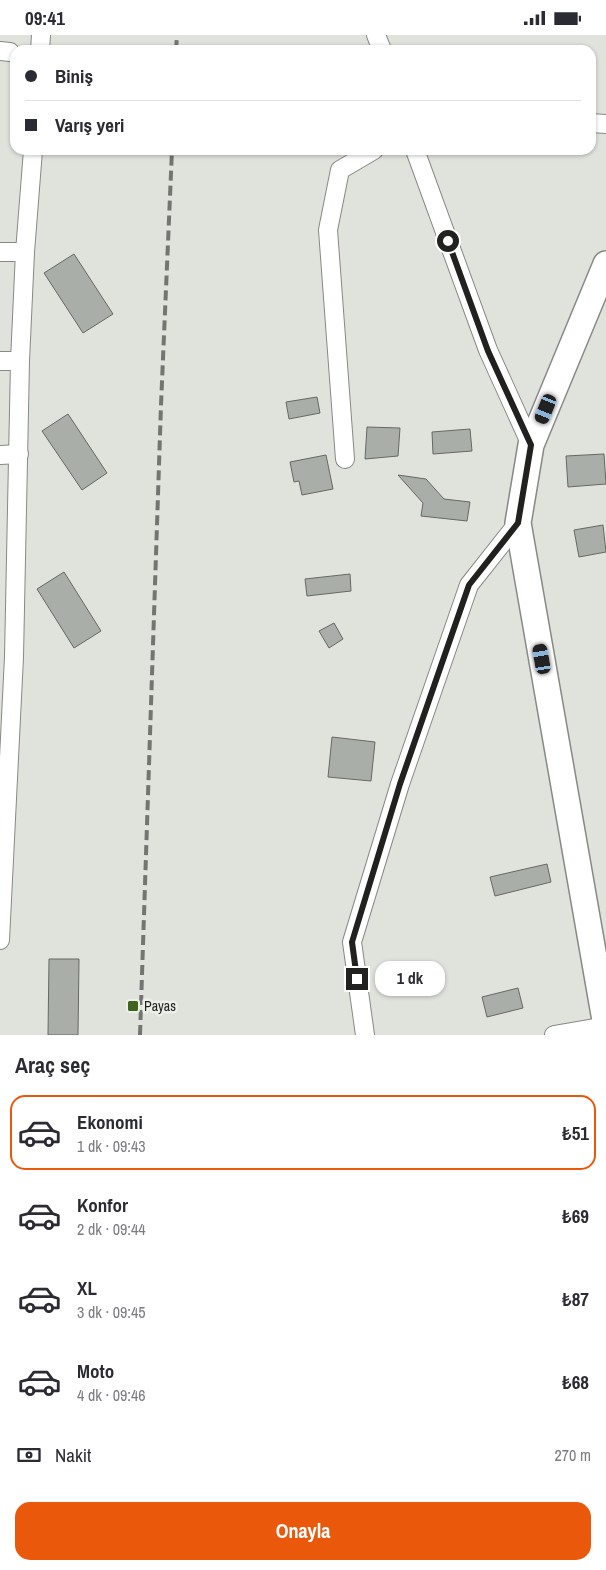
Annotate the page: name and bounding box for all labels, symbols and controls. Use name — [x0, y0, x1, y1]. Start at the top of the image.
text: 09:41 — [25, 5, 65, 31]
text: Biniş — [55, 63, 93, 89]
text: Varış yeri — [55, 112, 124, 138]
route start — [437, 230, 459, 252]
car — [533, 392, 558, 426]
car — [532, 643, 551, 675]
callout: 1 dk — [374, 961, 444, 997]
text: 1 dk — [397, 967, 423, 989]
route end — [346, 968, 368, 990]
place label: Payas — [144, 997, 176, 1015]
marker: Payas — [126, 999, 140, 1013]
text: Araç seç — [15, 1050, 90, 1080]
text: Ekonomi — [77, 1109, 143, 1135]
icon: car — [17, 1110, 62, 1155]
text: ₺51 — [562, 1120, 589, 1146]
text: 1 dk · 09:43 — [77, 1135, 146, 1157]
text: Konfor — [77, 1192, 128, 1218]
icon: car — [17, 1193, 62, 1238]
text: ₺69 — [562, 1203, 589, 1229]
text: 2 dk · 09:44 — [77, 1218, 146, 1240]
text: XL — [77, 1275, 97, 1301]
icon: car — [17, 1276, 62, 1321]
text: ₺87 — [562, 1286, 589, 1312]
text: 3 dk · 09:45 — [77, 1301, 146, 1323]
text: Moto — [77, 1358, 114, 1384]
icon: car — [17, 1359, 62, 1404]
text: ₺68 — [562, 1369, 589, 1395]
text: 4 dk · 09:46 — [77, 1384, 146, 1406]
icon: cash — [15, 1441, 43, 1469]
text: Nakit — [55, 1442, 91, 1468]
text: 270 m — [555, 1444, 591, 1466]
button: Onayla — [15, 1502, 591, 1560]

